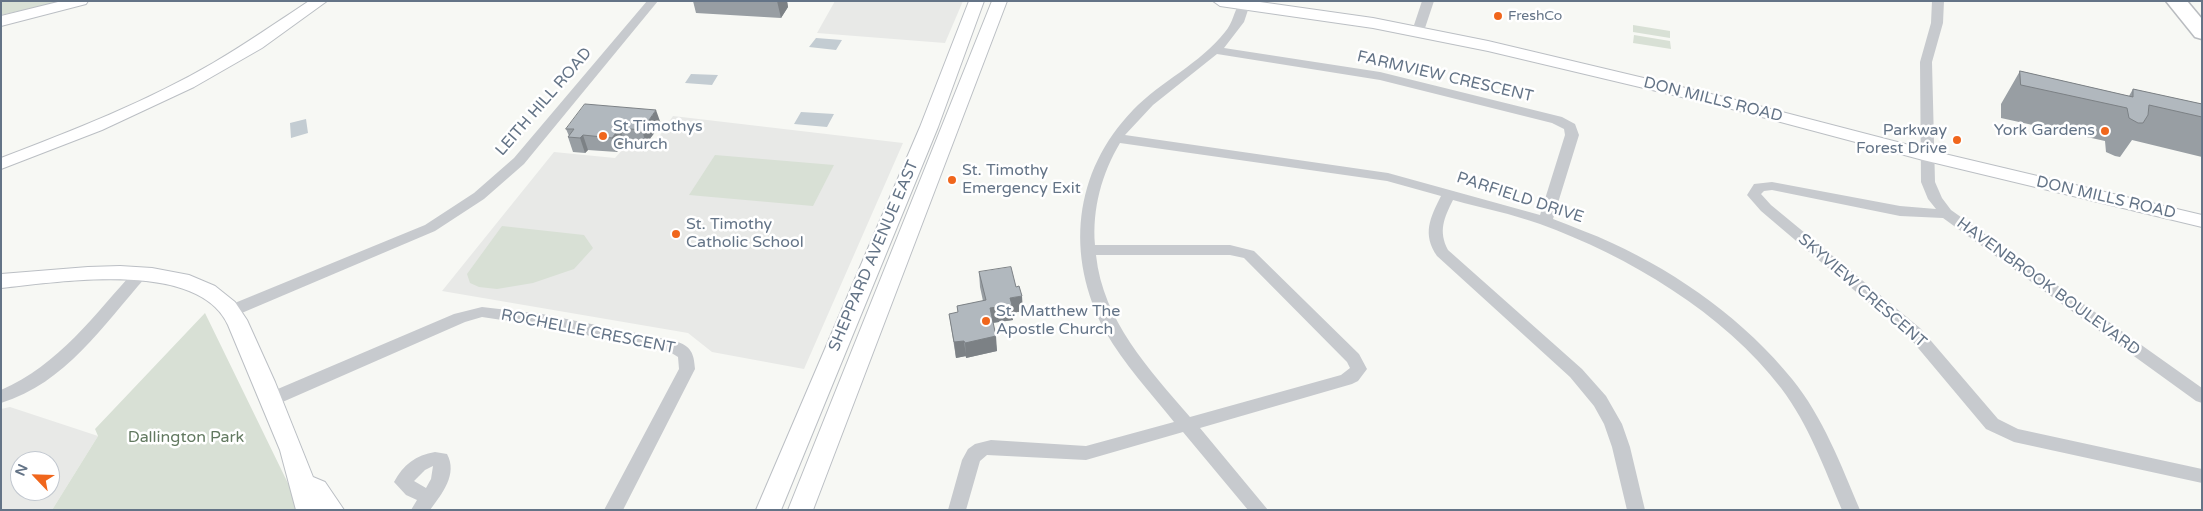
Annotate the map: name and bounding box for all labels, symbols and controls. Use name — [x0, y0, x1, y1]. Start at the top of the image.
place label: FreshCo — [1508, 8, 1562, 24]
marker: FreshCo — [1492, 10, 1504, 22]
street label: LEITH HILL ROAD — [492, 44, 596, 160]
street label: FARMVIEW CRESCENT — [1355, 47, 1535, 107]
street label: DON MILLS ROAD — [1642, 73, 1784, 127]
place label: St Timothys Church — [613, 117, 703, 155]
place label: Parkway Forest Drive — [1856, 121, 1947, 159]
place label: York Gardens — [1994, 121, 2095, 141]
marker: York Gardens — [2099, 125, 2111, 137]
marker: St Timothys Church — [597, 130, 609, 142]
marker: Parkway Forest Drive — [1951, 134, 1963, 146]
street label: SHEPPARD AVENUE EAST — [825, 158, 923, 354]
place label: St. Timothy Emergency Exit — [962, 161, 1081, 199]
street label: PARFIELD DRIVE — [1454, 168, 1586, 228]
street label: DON MILLS ROAD — [2034, 173, 2178, 223]
marker: St. Timothy Emergency Exit — [946, 174, 958, 186]
street label: HAVENBROOK BOULEVARD — [1952, 214, 2144, 360]
place label: St. Timothy Catholic School — [686, 215, 804, 253]
marker: St. Timothy Catholic School — [670, 228, 682, 240]
street label: SKYVIEW CRESCENT — [1794, 230, 1930, 352]
place label: St. Matthew The Apostle Church — [996, 302, 1120, 340]
street label: ROCHELLE CRESCENT — [499, 306, 677, 358]
marker: St. Matthew The Apostle Church — [980, 315, 992, 327]
park label: Dallington Park — [128, 428, 244, 448]
north arrow — [10, 451, 60, 501]
text: N — [12, 462, 32, 479]

